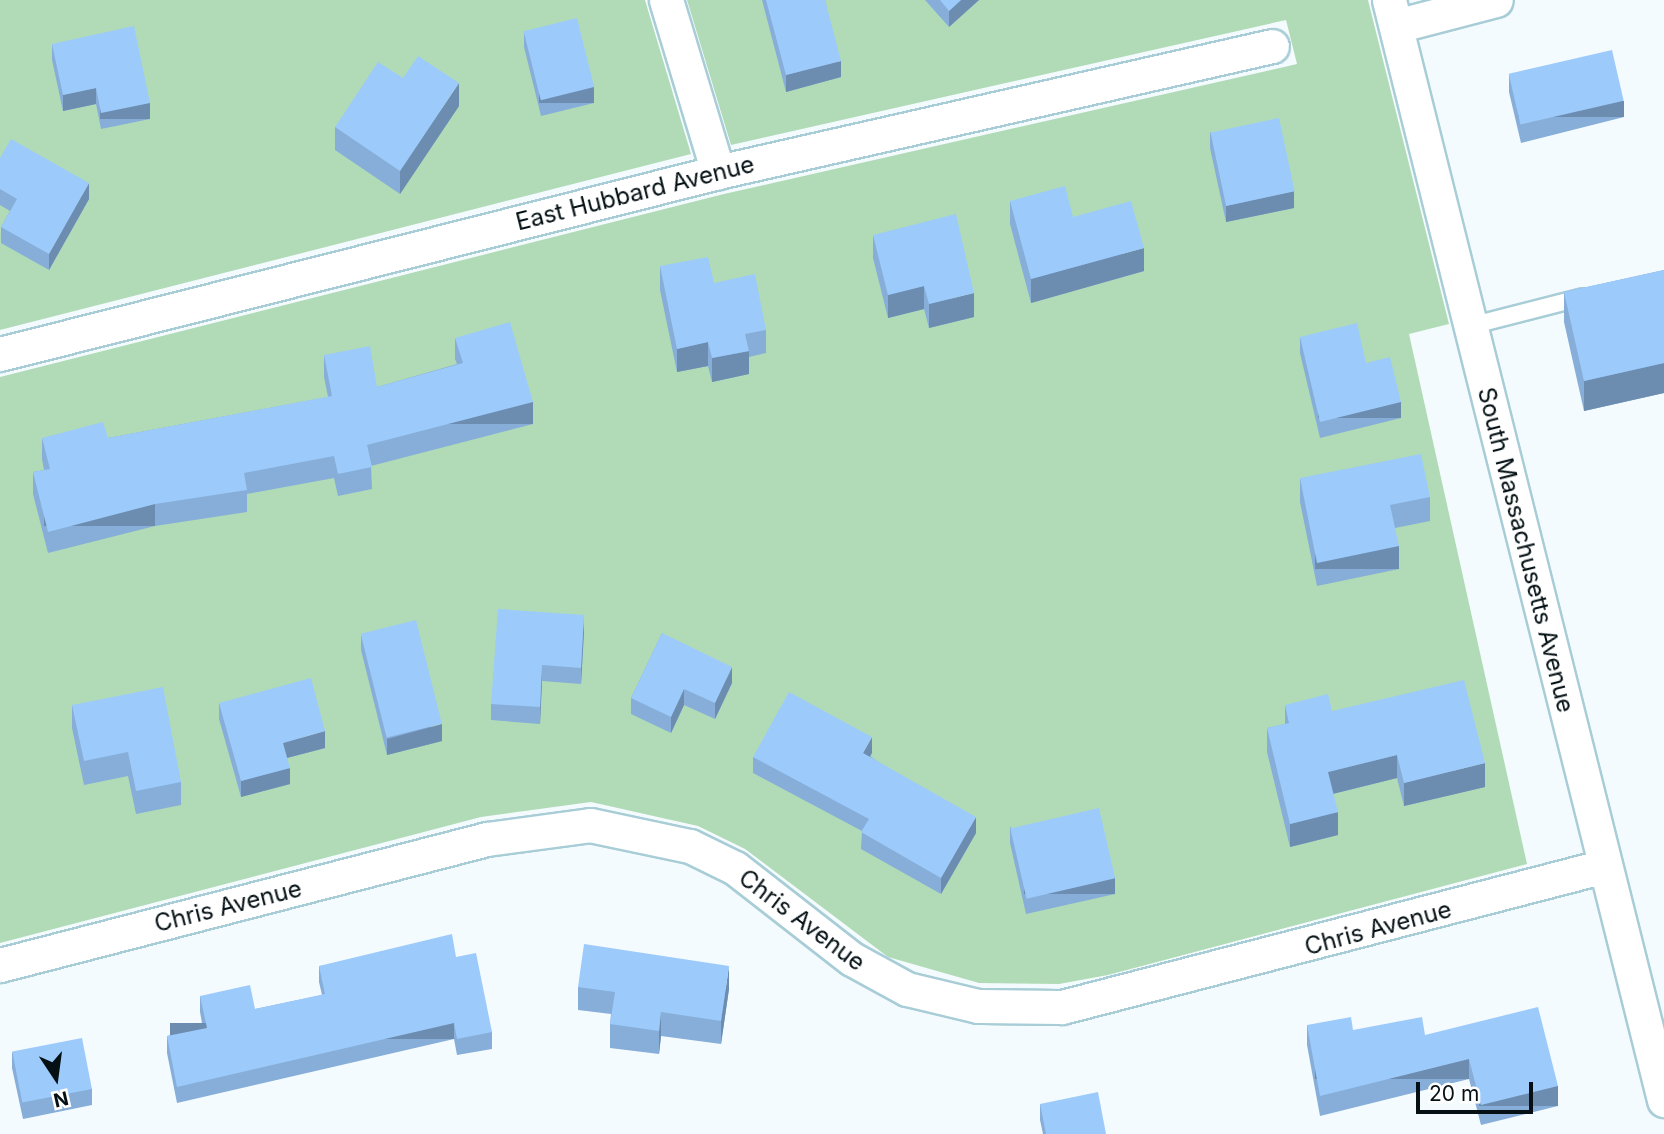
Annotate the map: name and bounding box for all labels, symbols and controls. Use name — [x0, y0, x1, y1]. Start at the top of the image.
street label: East Hubbard Avenue — [513, 149, 757, 237]
street label: South Massachusetts Avenue — [1472, 384, 1580, 716]
street label: Chris Avenue — [733, 863, 871, 977]
street label: Chris Avenue — [151, 874, 305, 938]
street label: Chris Avenue — [1302, 895, 1454, 961]
north arrow — [21, 1043, 91, 1113]
scale bar — [1419, 1068, 1536, 1112]
text: 20 m — [1429, 1081, 1479, 1106]
text: N — [51, 1086, 70, 1112]

